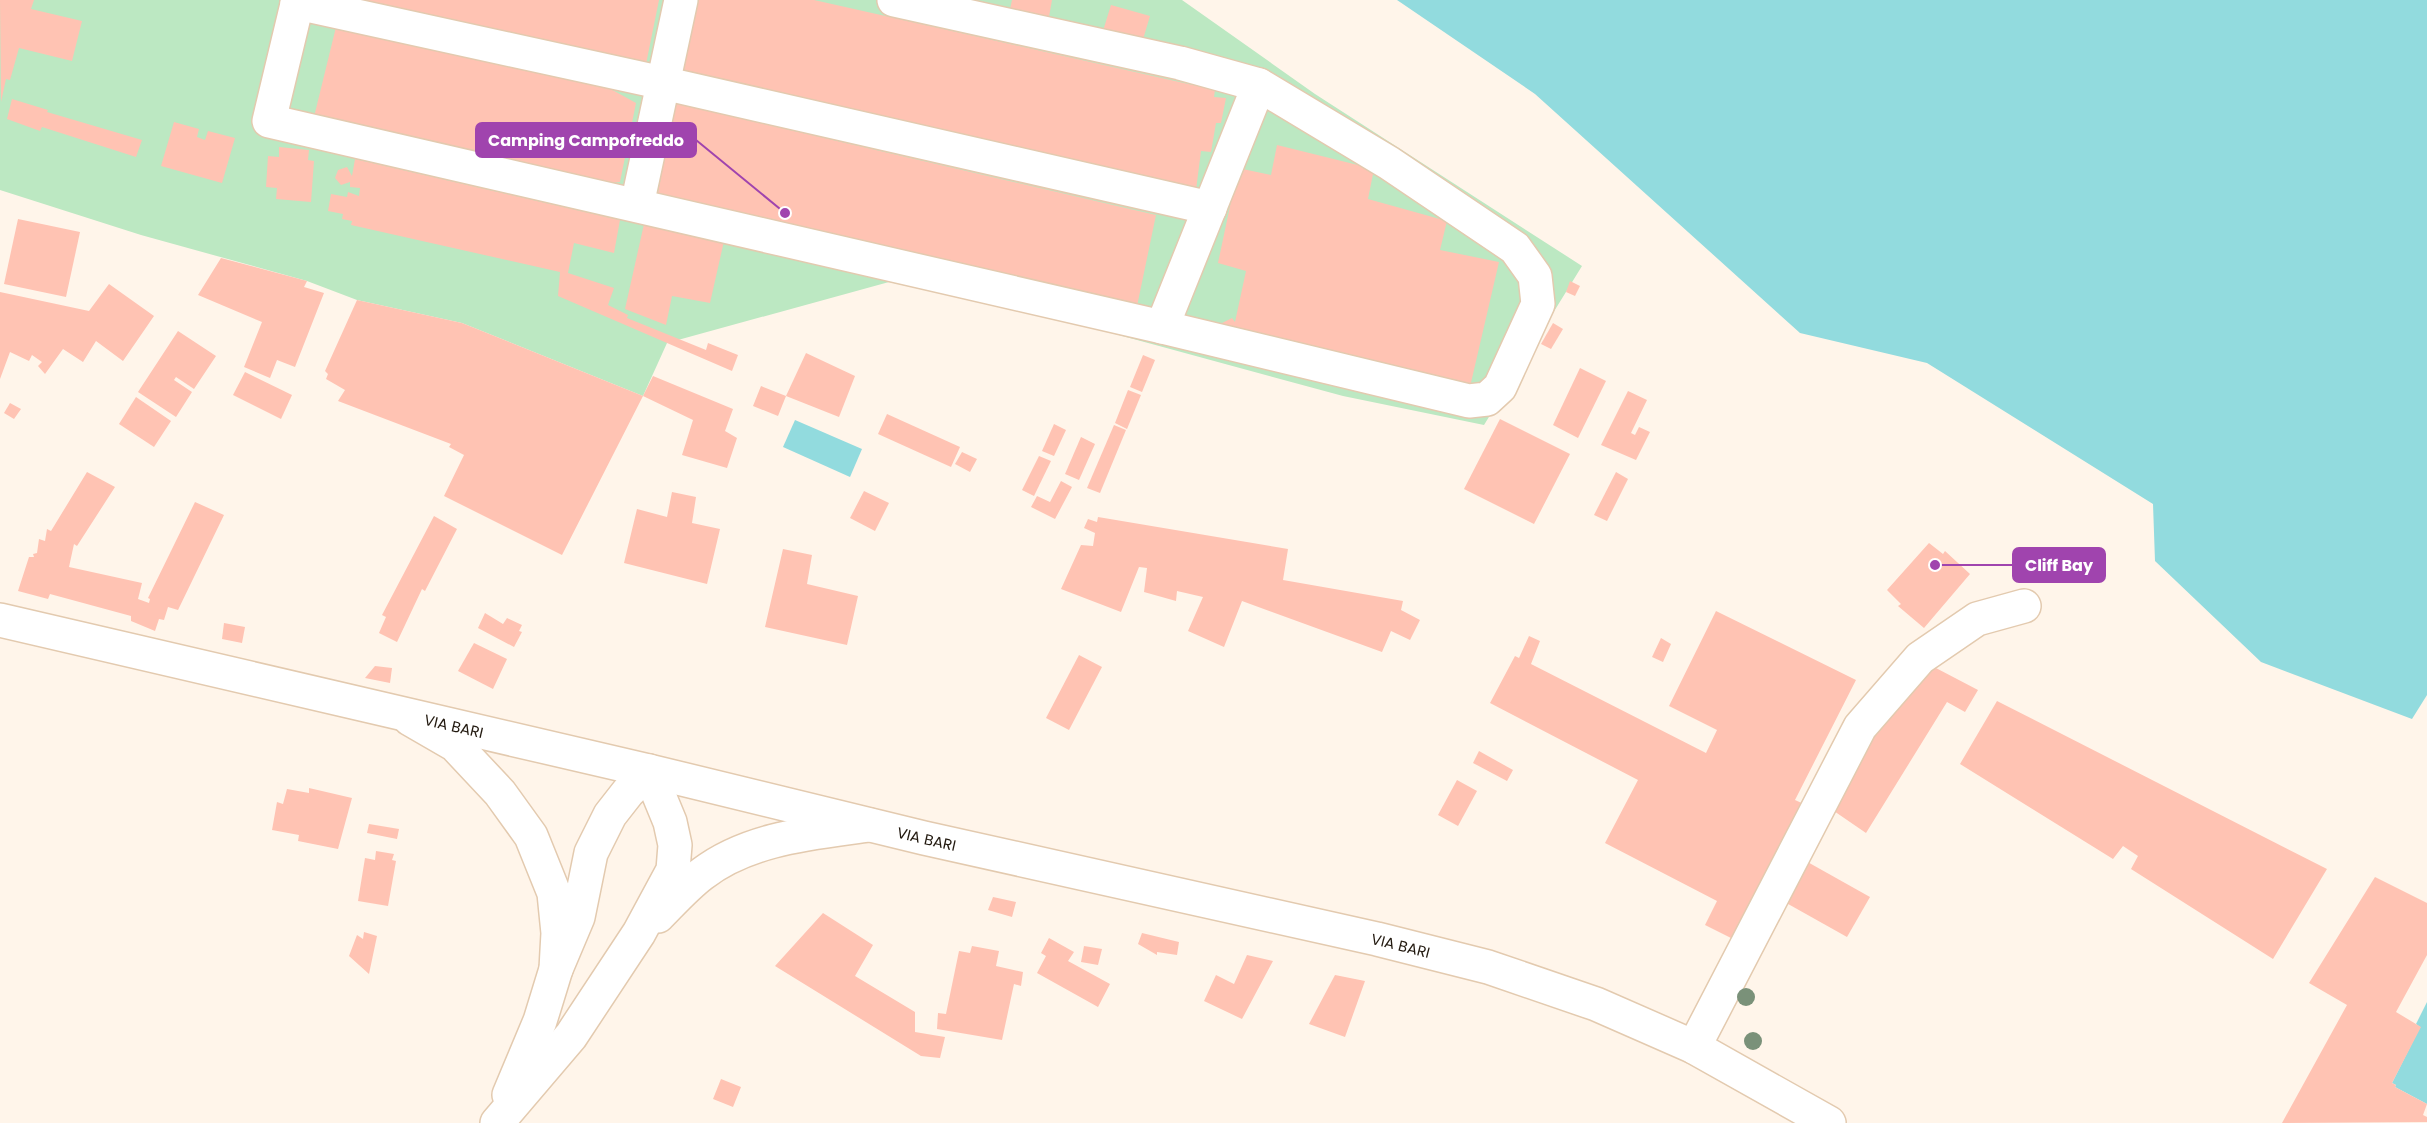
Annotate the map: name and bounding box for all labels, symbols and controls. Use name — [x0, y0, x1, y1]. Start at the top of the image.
callout: Camping Campofreddo — [476, 123, 696, 157]
text: Camping Campofreddo — [488, 129, 684, 152]
callout: Cliff Bay — [2013, 548, 2105, 582]
text: Cliff Bay — [2025, 554, 2094, 577]
street label: VIA BARI — [422, 709, 486, 743]
street label: VIA BARI — [895, 821, 958, 855]
street label: VIA BARI — [1369, 928, 1432, 963]

